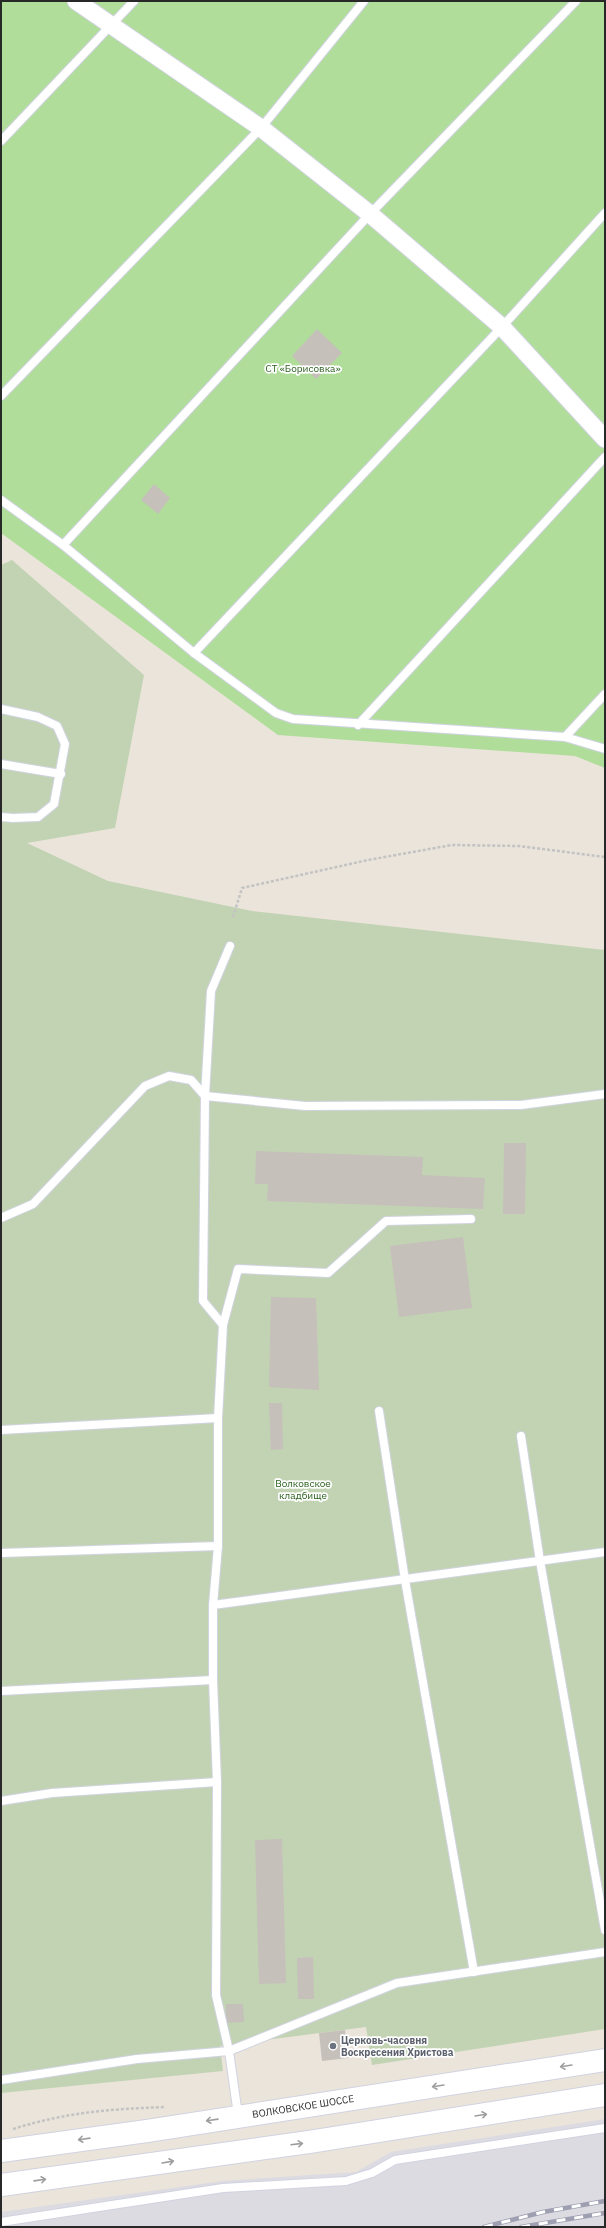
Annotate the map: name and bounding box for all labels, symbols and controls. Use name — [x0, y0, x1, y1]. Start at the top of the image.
park label: СТ «Борисовка» — [265, 362, 341, 375]
park label: Волковское кладбище — [275, 1477, 331, 1502]
place label: Церковь-часовня Воскресения Христова — [341, 2034, 454, 2059]
marker: Церковь-часовня Воскресения Христова — [328, 2041, 338, 2051]
one-way arrow — [560, 2062, 573, 2070]
one-way arrow — [432, 2082, 445, 2090]
street label: ВОЛКОВСКОЕ ШОССЕ — [251, 2092, 355, 2121]
one-way arrow — [474, 2111, 487, 2119]
one-way arrow — [206, 2116, 219, 2124]
one-way arrow — [78, 2135, 91, 2143]
one-way arrow — [290, 2140, 303, 2148]
one-way arrow — [162, 2157, 175, 2165]
one-way arrow — [33, 2176, 46, 2184]

